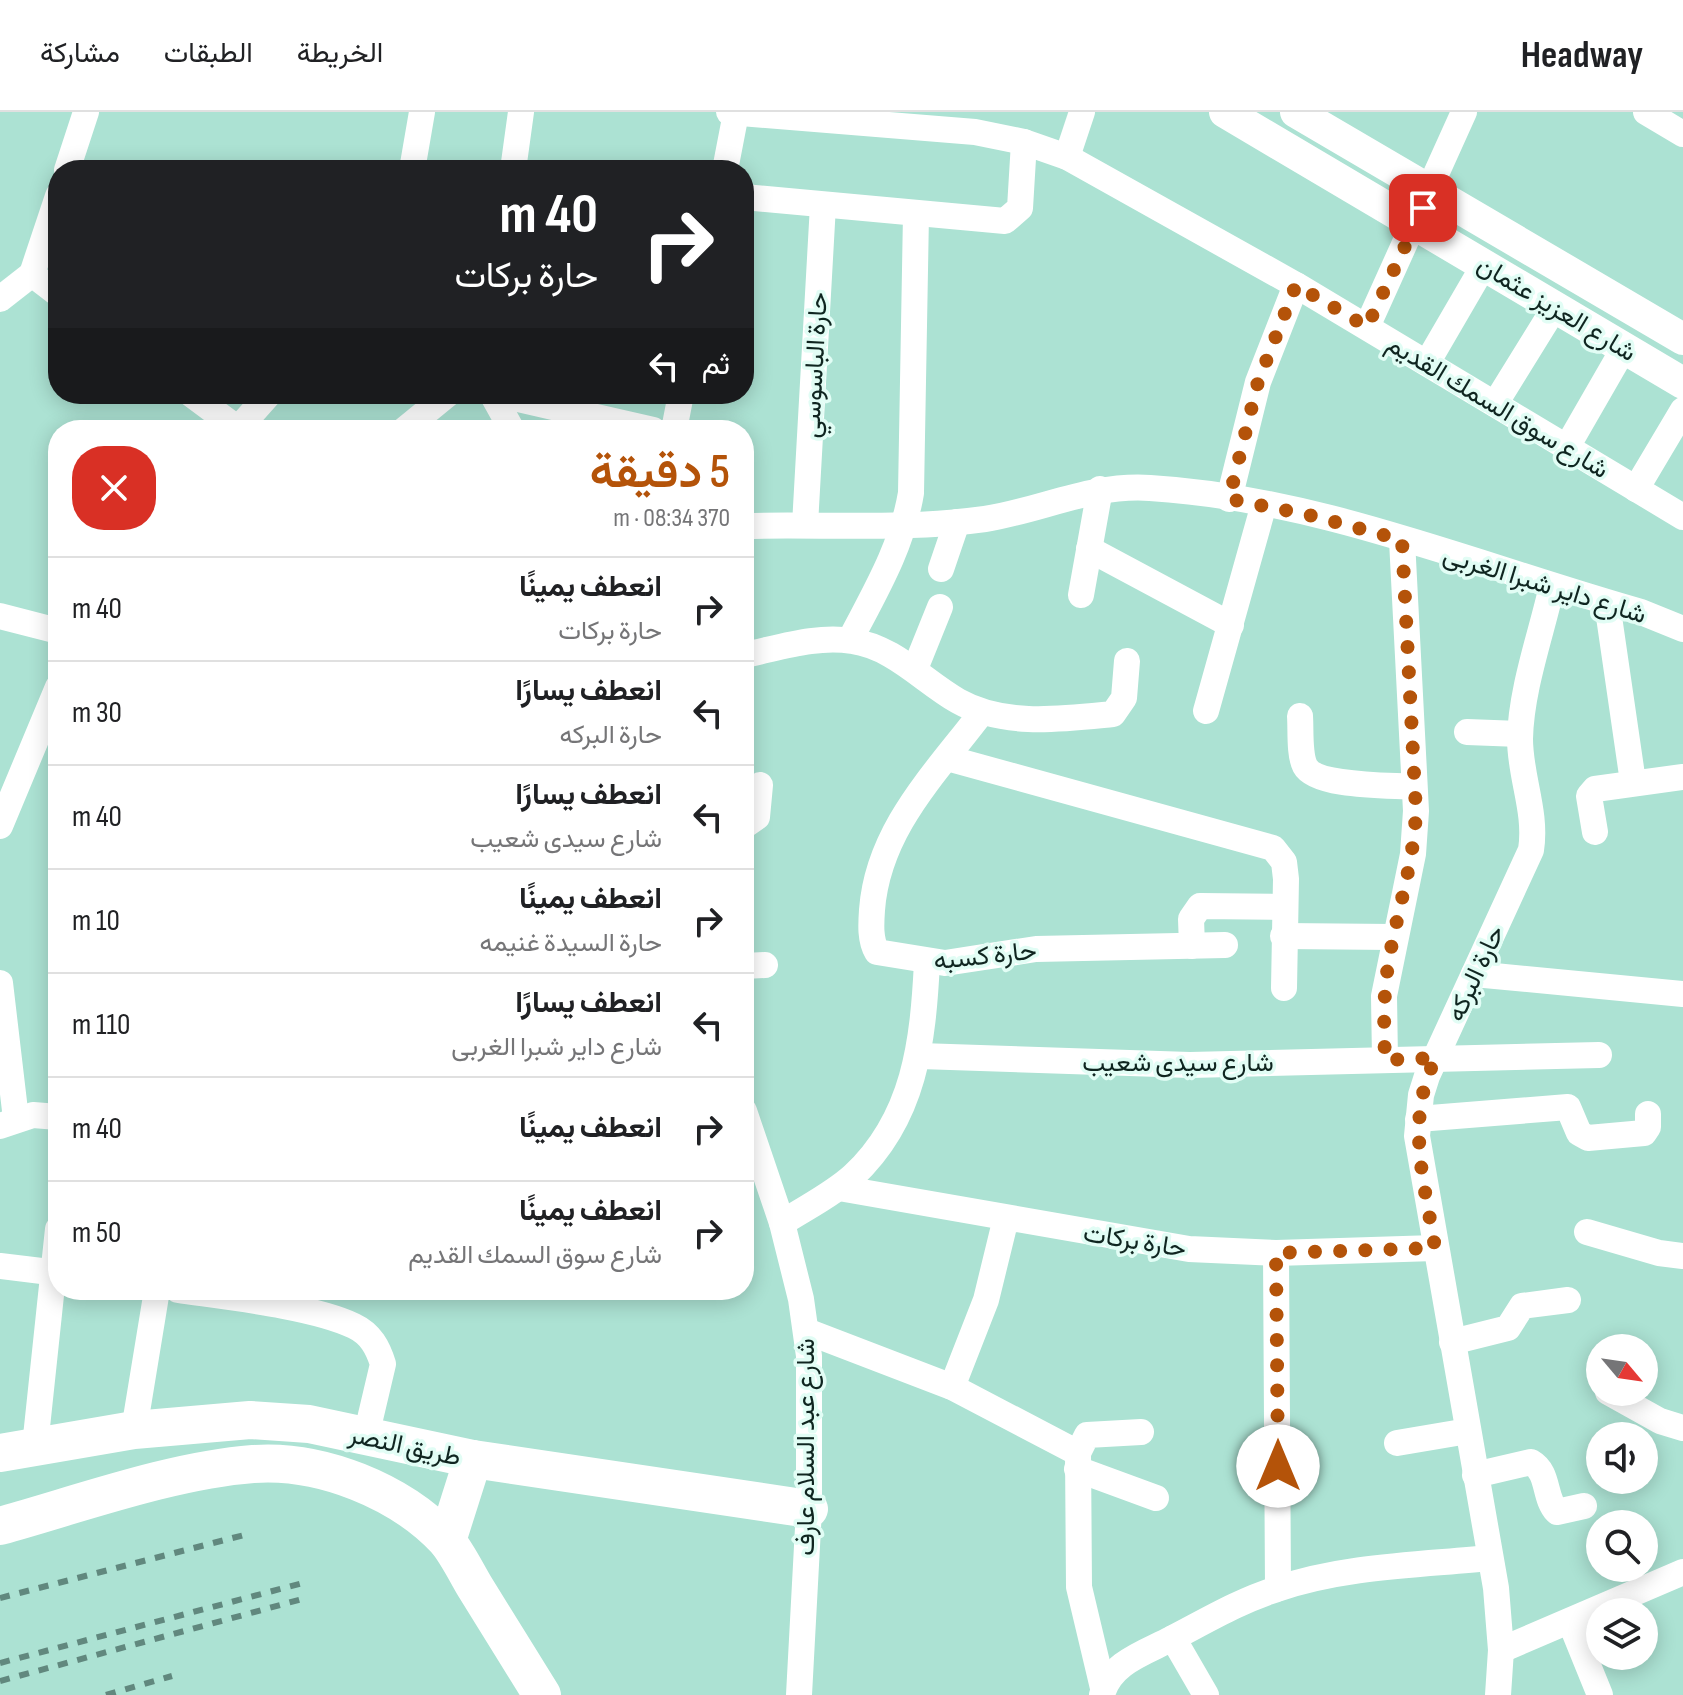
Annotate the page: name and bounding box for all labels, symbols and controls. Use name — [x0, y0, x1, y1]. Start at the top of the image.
text: Headway — [1521, 33, 1643, 78]
text: مشاركة — [40, 37, 120, 70]
text: الطبقات — [164, 37, 253, 70]
text: الخريطة — [297, 37, 383, 70]
pin — [1389, 174, 1457, 242]
text: 40 m — [499, 182, 598, 249]
icon: arrive — [1401, 186, 1445, 230]
icon: right — [626, 192, 730, 296]
street label: شارع العزيز عثمان — [1470, 250, 1641, 370]
text: حارة بركات — [454, 255, 598, 298]
street label: حارة الباسوسي — [796, 291, 839, 439]
street label: شارع سوق السمك القديم — [1380, 329, 1614, 487]
icon: left — [642, 344, 686, 388]
text: ثم — [702, 347, 730, 383]
text: 5 دقيقة — [589, 444, 730, 501]
button: close — [72, 446, 156, 530]
text: 370 m · 08:34 — [613, 503, 730, 534]
street label: شارع داير شبرا الغربى — [1439, 540, 1650, 632]
text: انعطف يمينًا — [519, 569, 662, 605]
icon: right — [686, 587, 730, 631]
text: 40 m — [72, 591, 122, 627]
text: حارة بركات — [558, 616, 662, 647]
text: انعطف يسارًا — [515, 673, 662, 709]
icon: left — [686, 691, 730, 735]
text: 30 m — [72, 695, 122, 731]
text: حارة البركه — [559, 720, 662, 751]
text: انعطف يسارًا — [515, 777, 662, 813]
icon: left — [686, 795, 730, 839]
text: 40 m — [72, 799, 122, 835]
text: شارع سيدى شعيب — [470, 824, 662, 855]
text: انعطف يمينًا — [519, 881, 662, 917]
icon: right — [686, 899, 730, 943]
text: 10 m — [72, 903, 120, 939]
street label: حارة البركه — [1441, 921, 1512, 1027]
text: حارة السيدة غنيمه — [480, 928, 662, 959]
street label: حارة كسبه — [932, 936, 1038, 977]
text: انعطف يسارًا — [515, 985, 662, 1021]
icon: left — [686, 1003, 730, 1047]
text: 110 m — [72, 1007, 130, 1043]
text: شارع داير شبرا الغربى — [451, 1032, 662, 1063]
street label: شارع سيدى شعيب — [1082, 1048, 1274, 1080]
icon: right — [686, 1107, 730, 1151]
text: انعطف يمينًا — [519, 1110, 662, 1146]
text: 40 m — [72, 1111, 122, 1147]
text: انعطف يمينًا — [519, 1193, 662, 1229]
icon: right — [686, 1211, 730, 1255]
text: 50 m — [72, 1215, 121, 1251]
street label: حارة بركات — [1081, 1218, 1188, 1265]
text: شارع سوق السمك القديم — [408, 1240, 662, 1271]
north arrow — [1586, 1334, 1658, 1406]
map controls — [1586, 1334, 1658, 1670]
street label: شارع عبد السلام عارف — [791, 1338, 823, 1556]
street label: طريق النصر — [345, 1419, 464, 1473]
button: sound — [1586, 1422, 1658, 1494]
position arrow — [1236, 1424, 1320, 1508]
button: search — [1586, 1510, 1658, 1582]
button: layers — [1586, 1598, 1658, 1670]

